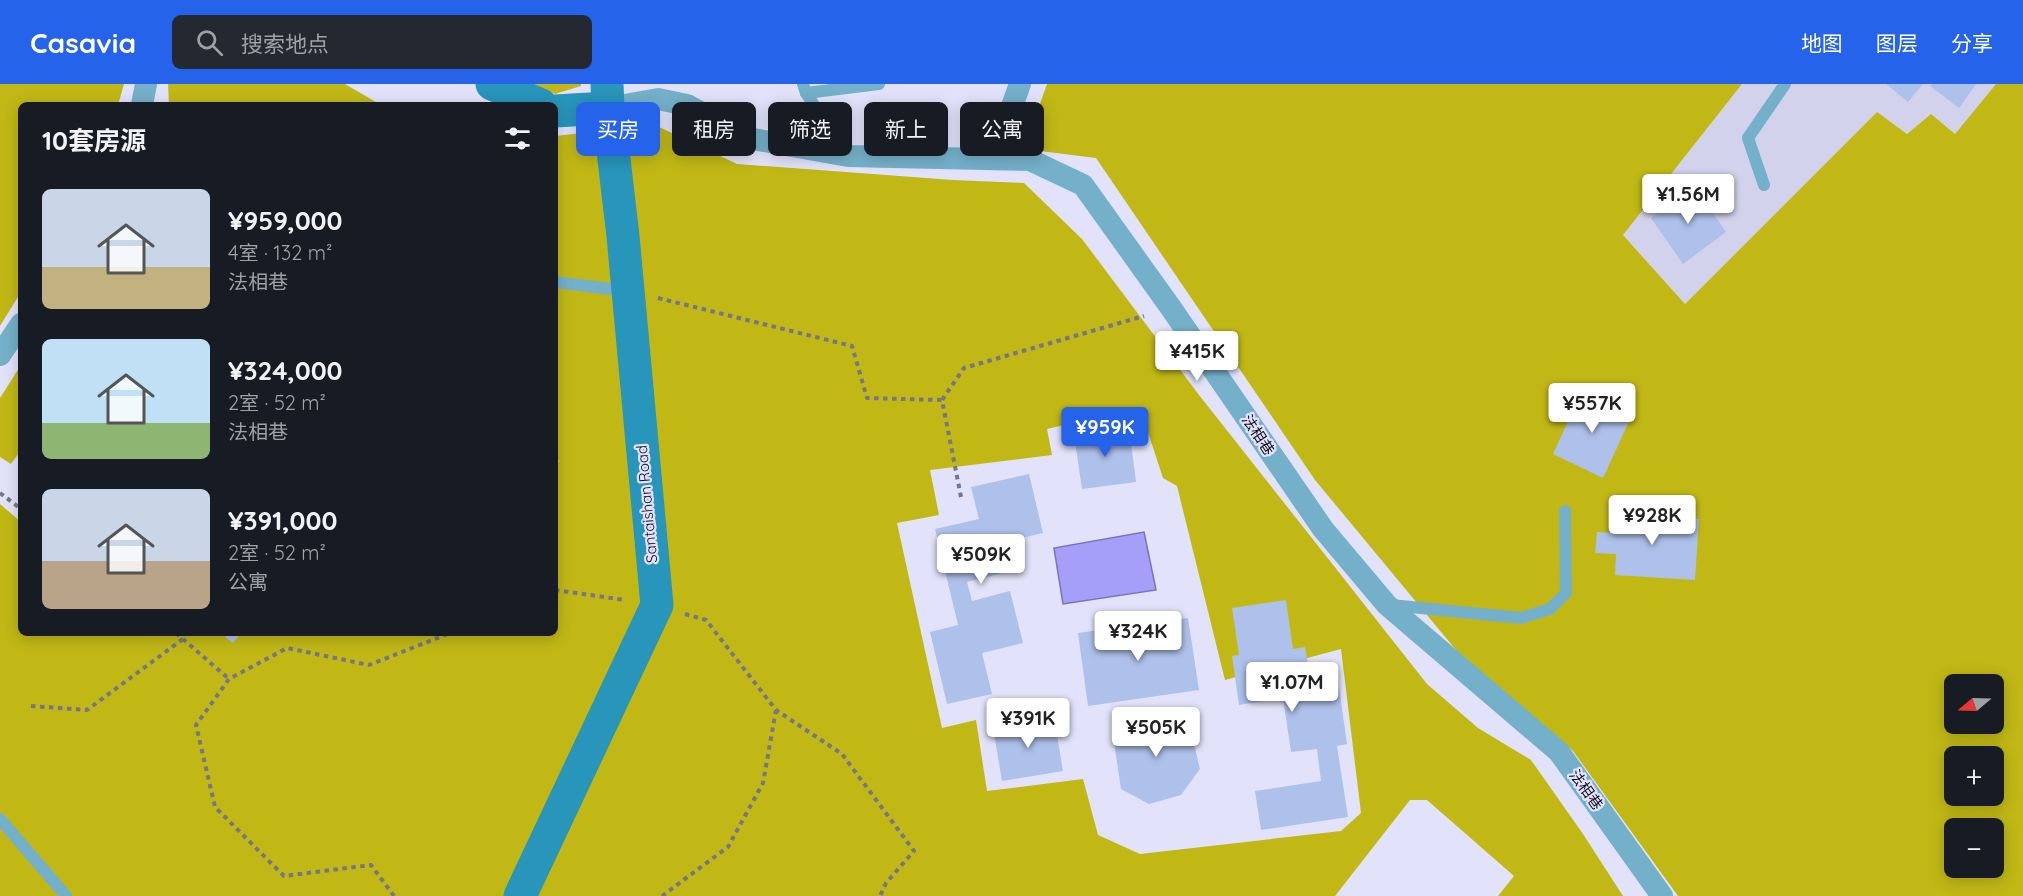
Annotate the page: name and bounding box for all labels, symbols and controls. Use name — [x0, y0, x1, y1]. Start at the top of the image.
search box — [172, 15, 592, 69]
text: Casavia — [30, 25, 136, 60]
icon: search — [193, 26, 226, 59]
text: 搜索地点 — [241, 30, 329, 58]
text: 地图 — [1801, 30, 1843, 56]
text: 图层 — [1876, 30, 1918, 56]
text: 分享 — [1951, 30, 1993, 56]
chip: 买房 — [576, 102, 660, 156]
chip: 租房 — [672, 102, 756, 156]
chip: 筛选 — [768, 102, 852, 156]
chip: 新上 — [864, 102, 948, 156]
chip: 公寓 — [960, 102, 1044, 156]
icon: filters — [501, 122, 534, 155]
text: 10套房源 — [42, 124, 146, 157]
pin: ¥1.56M — [1639, 174, 1737, 225]
text: ¥1.56M — [1656, 181, 1720, 206]
text: ¥959,000 — [228, 204, 343, 237]
icon: home — [90, 213, 162, 285]
text: 4室 · 132 m² — [228, 240, 332, 265]
text: 法相巷 — [228, 269, 288, 294]
pin: ¥415K — [1155, 331, 1239, 382]
text: ¥415K — [1169, 338, 1225, 363]
text: ¥324,000 — [228, 354, 343, 387]
icon: home — [90, 363, 162, 435]
pin: ¥557K — [1550, 383, 1634, 434]
text: 2室 · 52 m² — [228, 390, 326, 415]
text: ¥557K — [1562, 390, 1622, 415]
pin: ¥959K — [1063, 407, 1147, 458]
street label: 法相巷 — [1238, 411, 1279, 459]
text: ¥959K — [1075, 414, 1135, 439]
text: 法相巷 — [228, 419, 288, 444]
street label: Santaishan Road — [632, 444, 661, 564]
pin: ¥928K — [1610, 495, 1694, 546]
text: ¥928K — [1623, 502, 1681, 527]
text: ¥391,000 — [228, 504, 337, 537]
icon: home — [90, 513, 162, 585]
pin: ¥509K — [939, 534, 1023, 585]
text: 2室 · 52 m² — [228, 540, 326, 565]
text: ¥509K — [951, 541, 1011, 566]
text: 公寓 — [228, 569, 268, 594]
pin: ¥324K — [1096, 611, 1180, 662]
text: ¥324K — [1109, 618, 1167, 643]
pin: ¥1.07M — [1243, 662, 1341, 713]
text: ¥1.07M — [1260, 669, 1324, 694]
north arrow — [1944, 674, 2004, 734]
map controls — [1944, 674, 2004, 878]
pin: ¥391K — [986, 698, 1070, 749]
text: ¥391K — [1001, 705, 1055, 730]
pin: ¥505K — [1114, 707, 1198, 758]
text: ¥505K — [1126, 714, 1186, 739]
button: + — [1944, 746, 2004, 806]
street label: 法相巷 — [1565, 766, 1607, 813]
button: − — [1944, 818, 2004, 878]

